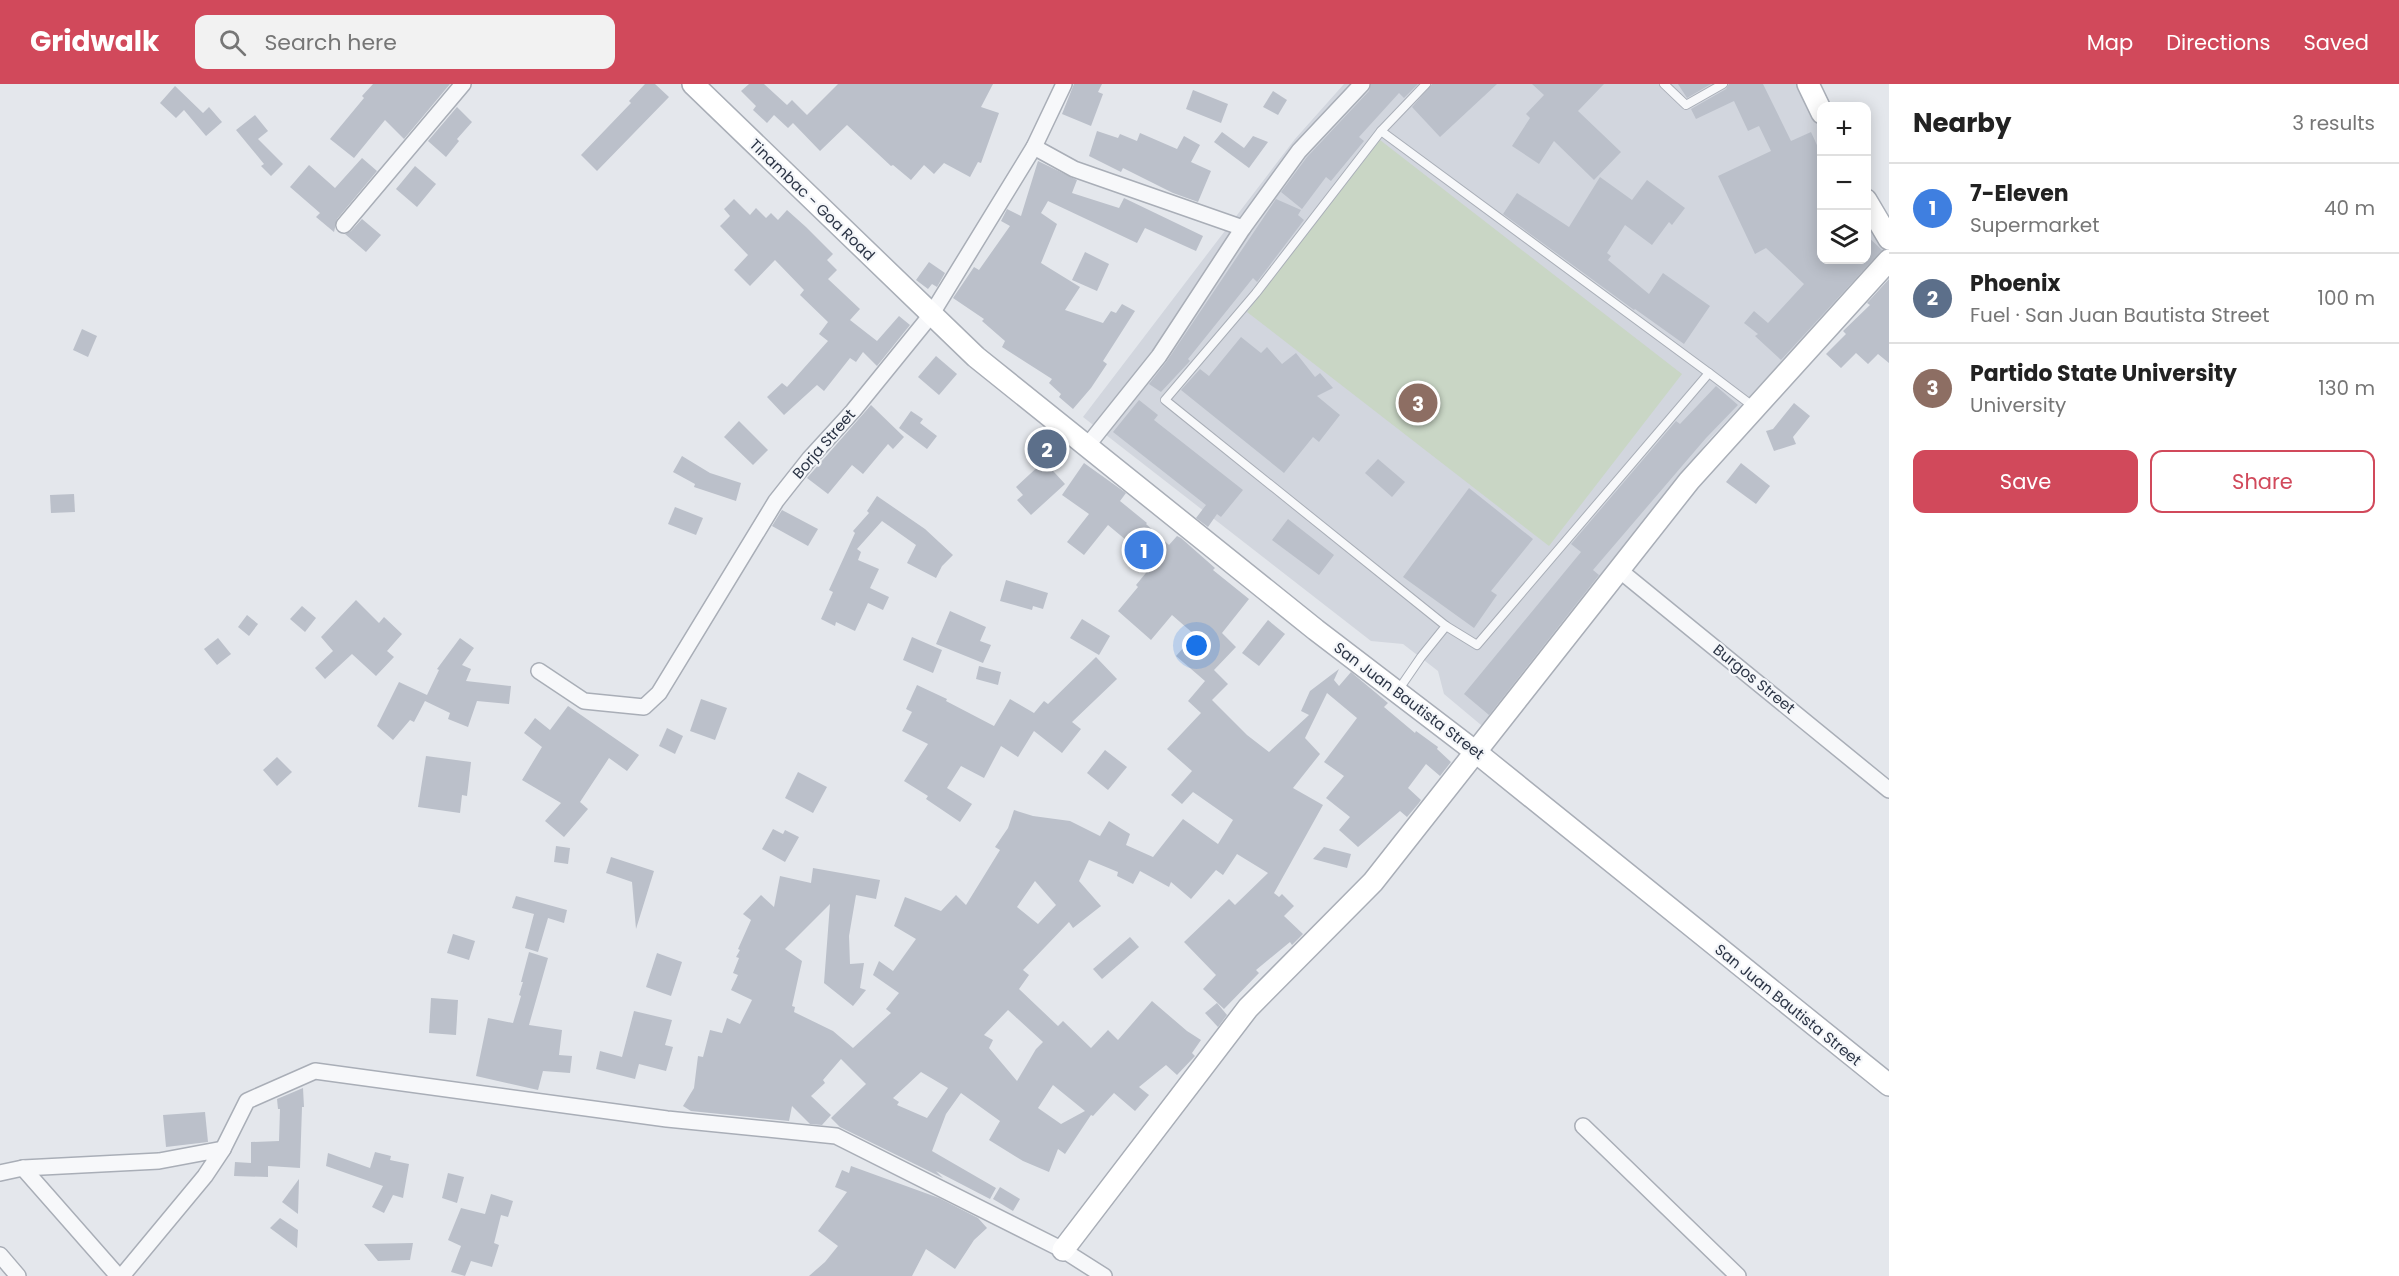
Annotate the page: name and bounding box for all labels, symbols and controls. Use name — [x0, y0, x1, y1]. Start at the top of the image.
search box — [195, 15, 615, 69]
text: Gridwalk — [30, 22, 159, 61]
icon: search — [216, 26, 249, 59]
text: Search here — [264, 27, 397, 58]
text: Map — [2087, 28, 2133, 57]
text: Directions — [2166, 28, 2270, 57]
text: Saved — [2303, 28, 2369, 57]
map controls — [1817, 102, 1871, 264]
button: + — [1817, 102, 1871, 156]
text: Nearby — [1913, 105, 2011, 141]
text: 3 results — [2292, 109, 2375, 137]
street label: Tinambac - Goa Road — [745, 134, 880, 265]
button: − — [1817, 156, 1871, 210]
text: 7-Eleven — [1970, 178, 2069, 209]
text: 1 — [1929, 194, 1936, 222]
text: 40 m — [2324, 194, 2375, 222]
button: layers — [1817, 210, 1871, 264]
text: Supermarket — [1970, 211, 2099, 239]
text: Phoenix — [1970, 268, 2060, 299]
text: 2 — [1927, 284, 1938, 312]
text: 100 m — [2318, 284, 2375, 312]
text: Fuel · San Juan Bautista Street — [1970, 301, 2270, 329]
text: Partido State University — [1970, 358, 2237, 389]
text: 3 — [1926, 374, 1939, 402]
text: 130 m — [2318, 374, 2375, 402]
pin: 3 — [1398, 380, 1438, 426]
text: University — [1970, 391, 2066, 419]
street label: Borja Street — [787, 404, 860, 483]
pin: 2 — [1028, 426, 1066, 472]
button: Save — [1913, 450, 2138, 513]
button: Share — [2150, 450, 2375, 513]
pin: 1 — [1124, 528, 1164, 572]
your location — [1182, 631, 1211, 660]
street label: San Juan Bautista Street — [1330, 637, 1489, 764]
street label: Burgos Street — [1709, 639, 1800, 718]
street label: San Juan Bautista Street — [1710, 939, 1866, 1070]

